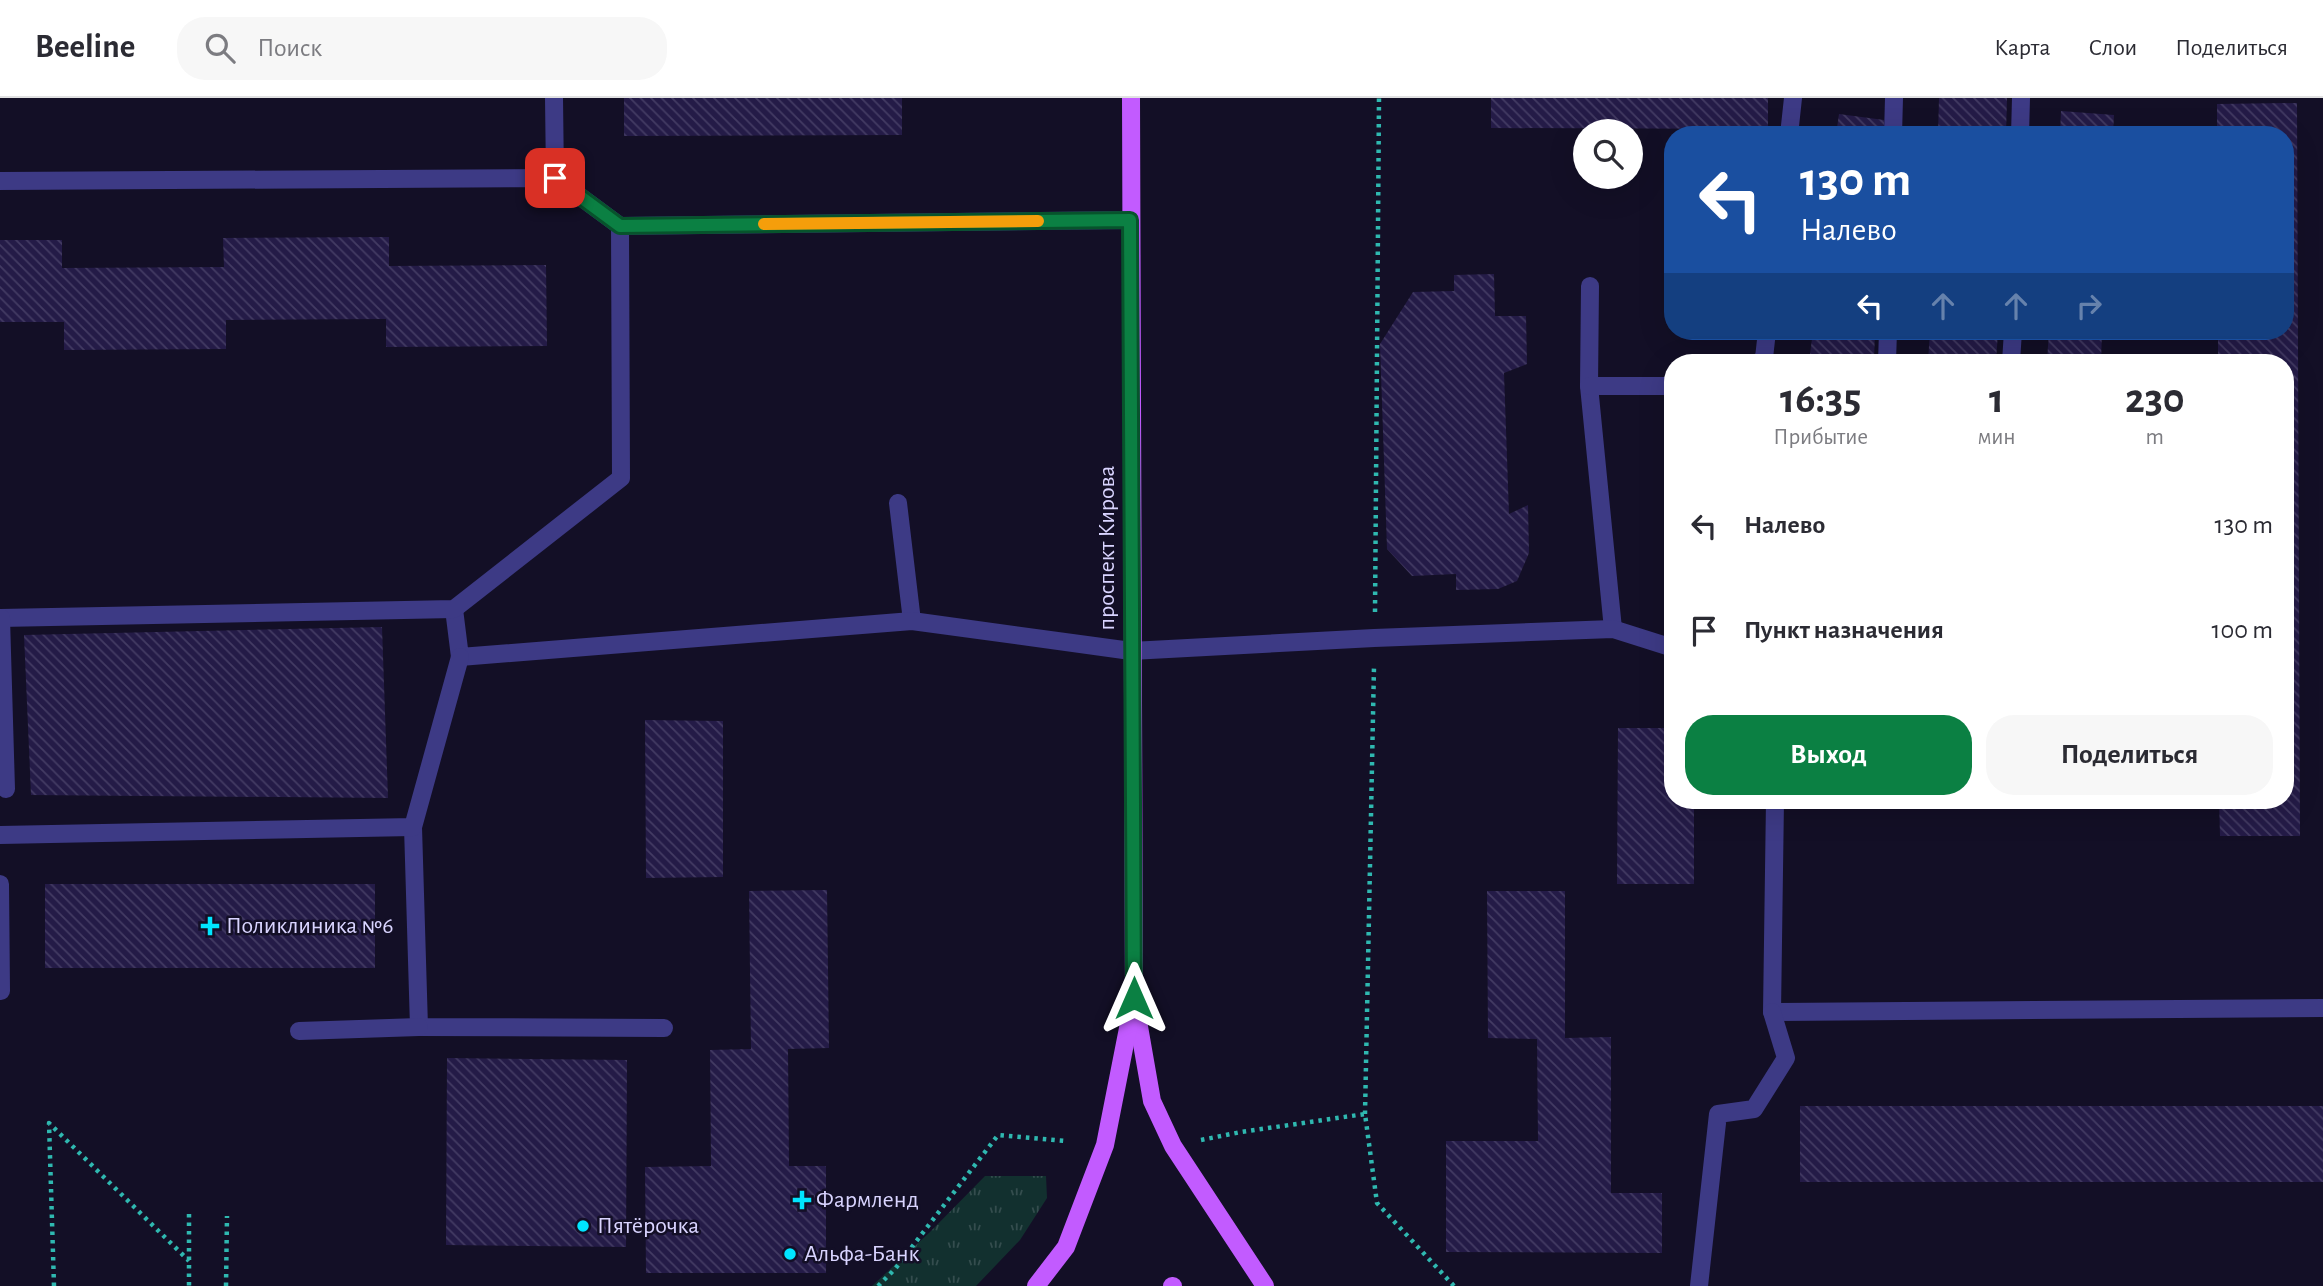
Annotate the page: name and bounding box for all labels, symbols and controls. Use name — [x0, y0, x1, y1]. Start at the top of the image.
search box — [177, 17, 667, 80]
icon: search — [201, 29, 239, 67]
text: Beeline — [35, 31, 135, 64]
text: Поиск — [257, 35, 322, 61]
text: Карта — [1994, 36, 2050, 60]
text: Слои — [2088, 36, 2137, 60]
text: Поделиться — [2175, 36, 2288, 60]
map controls — [1573, 119, 1643, 189]
button: search — [1573, 119, 1643, 189]
pin — [525, 148, 585, 208]
icon: left — [1685, 154, 1776, 245]
text: 130 m — [1800, 156, 1911, 205]
icon: arrive — [536, 159, 574, 197]
text: Налево — [1800, 214, 1897, 246]
icon: left — [1851, 287, 1889, 325]
icon: ahead — [1924, 287, 1962, 325]
icon: ahead — [1997, 287, 2035, 325]
icon: right — [2070, 287, 2108, 325]
text: 16:35 — [1780, 378, 1861, 420]
text: 1 — [1989, 378, 2004, 420]
text: 230 — [2125, 378, 2185, 420]
text: Прибытие — [1773, 426, 1868, 449]
text: мин — [1977, 426, 2016, 449]
text: m — [2146, 426, 2164, 449]
street label: проспект Кирова — [1095, 465, 1119, 631]
icon: left — [1685, 507, 1723, 545]
text: Налево — [1744, 512, 1825, 538]
text: 130 m — [2215, 512, 2273, 538]
icon: arrive — [1685, 612, 1723, 650]
text: Пункт назначения — [1744, 617, 1944, 643]
text: 100 m — [2212, 617, 2273, 643]
button: Выход — [1685, 715, 1972, 795]
button: Поделиться — [1986, 715, 2273, 795]
place label: Поликлиника №6 — [226, 914, 394, 938]
marker: Поликлиника №6 — [200, 916, 220, 936]
position arrow — [1097, 961, 1171, 1035]
place label: Фармленд — [816, 1188, 919, 1212]
marker: Фармленд — [794, 1192, 810, 1208]
place label: Пятёрочка — [597, 1214, 699, 1238]
marker: Пятёрочка — [575, 1218, 591, 1234]
place label: Альфа-Банк — [804, 1242, 919, 1266]
marker: Альфа-Банк — [782, 1246, 798, 1262]

